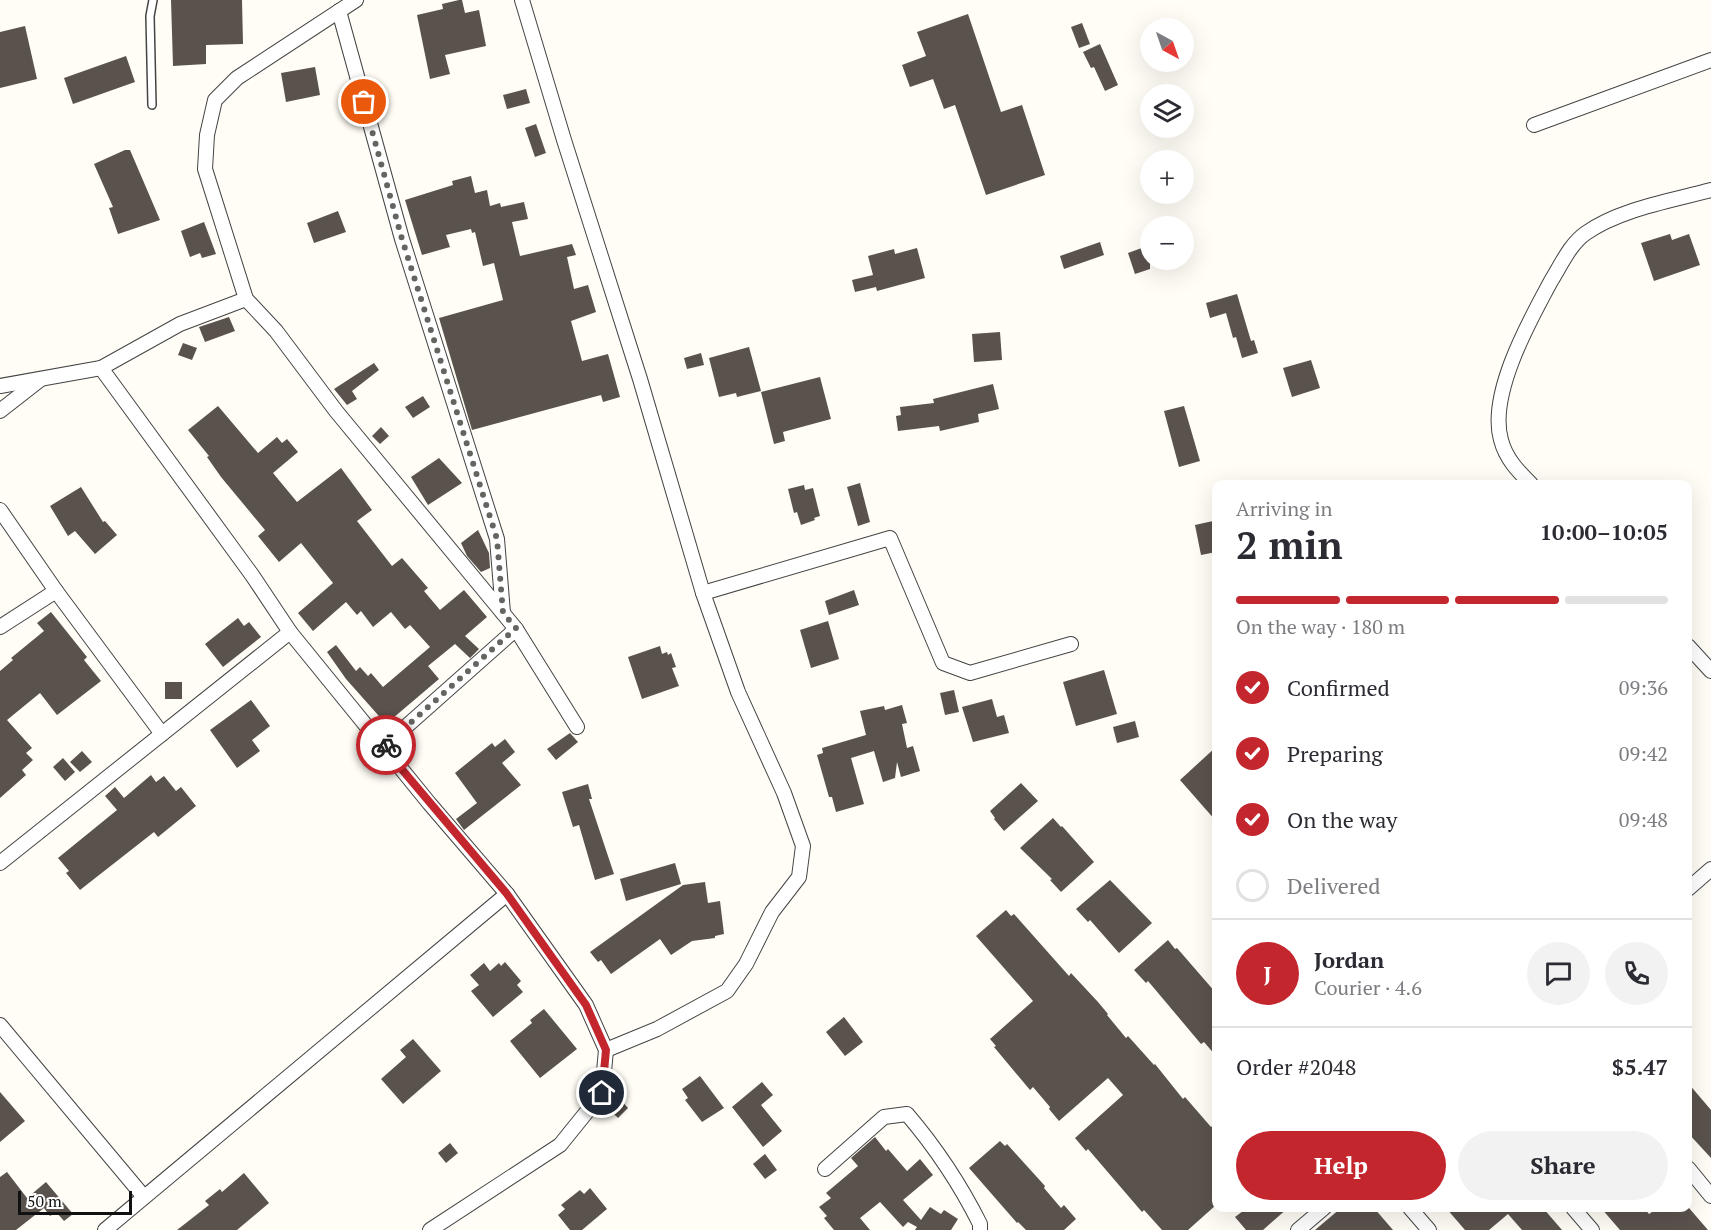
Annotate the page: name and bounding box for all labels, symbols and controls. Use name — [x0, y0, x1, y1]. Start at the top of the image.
north arrow — [1140, 18, 1194, 72]
map controls — [1140, 18, 1194, 270]
pin — [338, 76, 389, 127]
button: layers — [1140, 84, 1194, 138]
icon: bag — [347, 85, 380, 118]
button: + — [1140, 150, 1194, 204]
button: − — [1140, 216, 1194, 270]
text: Arriving in — [1236, 495, 1332, 522]
text: 10:00–10:05 — [1540, 517, 1668, 546]
text: 2 min — [1236, 518, 1343, 570]
text: On the way · 180 m — [1236, 613, 1405, 640]
icon: check — [1236, 671, 1269, 704]
text: Confirmed — [1287, 673, 1390, 702]
text: 09:36 — [1619, 674, 1668, 701]
courier — [356, 715, 416, 775]
icon: bike — [370, 729, 403, 762]
icon: check — [1236, 737, 1269, 770]
text: Preparing — [1287, 739, 1383, 768]
text: 09:42 — [1619, 740, 1668, 767]
icon: check — [1236, 803, 1269, 836]
text: On the way — [1287, 805, 1397, 834]
text: 09:48 — [1619, 806, 1668, 833]
text: Delivered — [1287, 871, 1380, 900]
button: chat — [1527, 942, 1590, 1005]
button: phone — [1605, 942, 1668, 1005]
text: Jordan — [1314, 945, 1384, 974]
text: J — [1263, 959, 1272, 988]
text: Courier · 4.6 — [1314, 974, 1422, 1001]
text: Order #2048 — [1236, 1052, 1356, 1081]
text: $5.47 — [1612, 1052, 1668, 1081]
pin — [576, 1067, 627, 1118]
icon: home — [585, 1076, 618, 1109]
button: Help — [1236, 1131, 1446, 1200]
button: Share — [1458, 1131, 1668, 1200]
scale bar — [18, 1188, 132, 1216]
text: 50 m — [27, 1190, 62, 1212]

